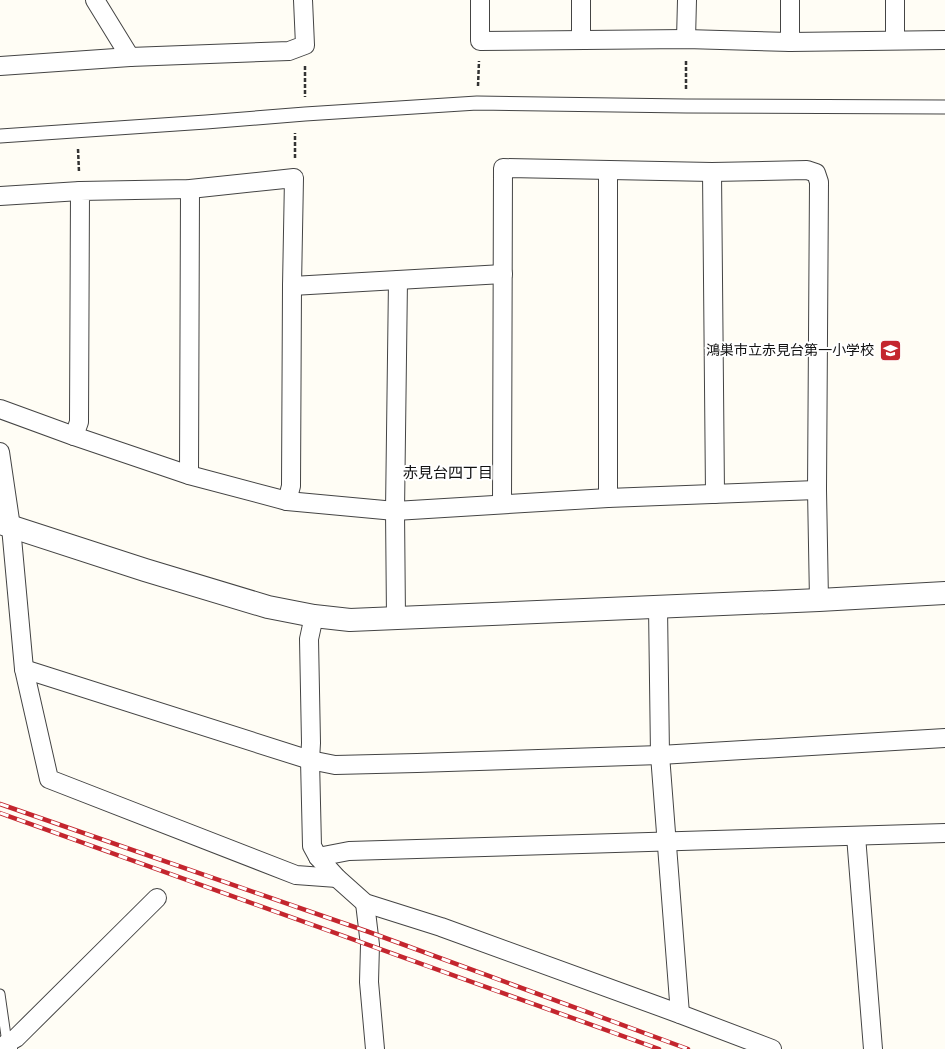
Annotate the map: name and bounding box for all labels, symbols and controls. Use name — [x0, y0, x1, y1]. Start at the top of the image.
school or university icon: 鴻巣市立赤見台第一小学校 — [877, 337, 903, 363]
place label: 鴻巣市立赤見台第一小学校 — [706, 342, 874, 358]
district label: 赤見台四丁目 — [403, 465, 493, 481]

